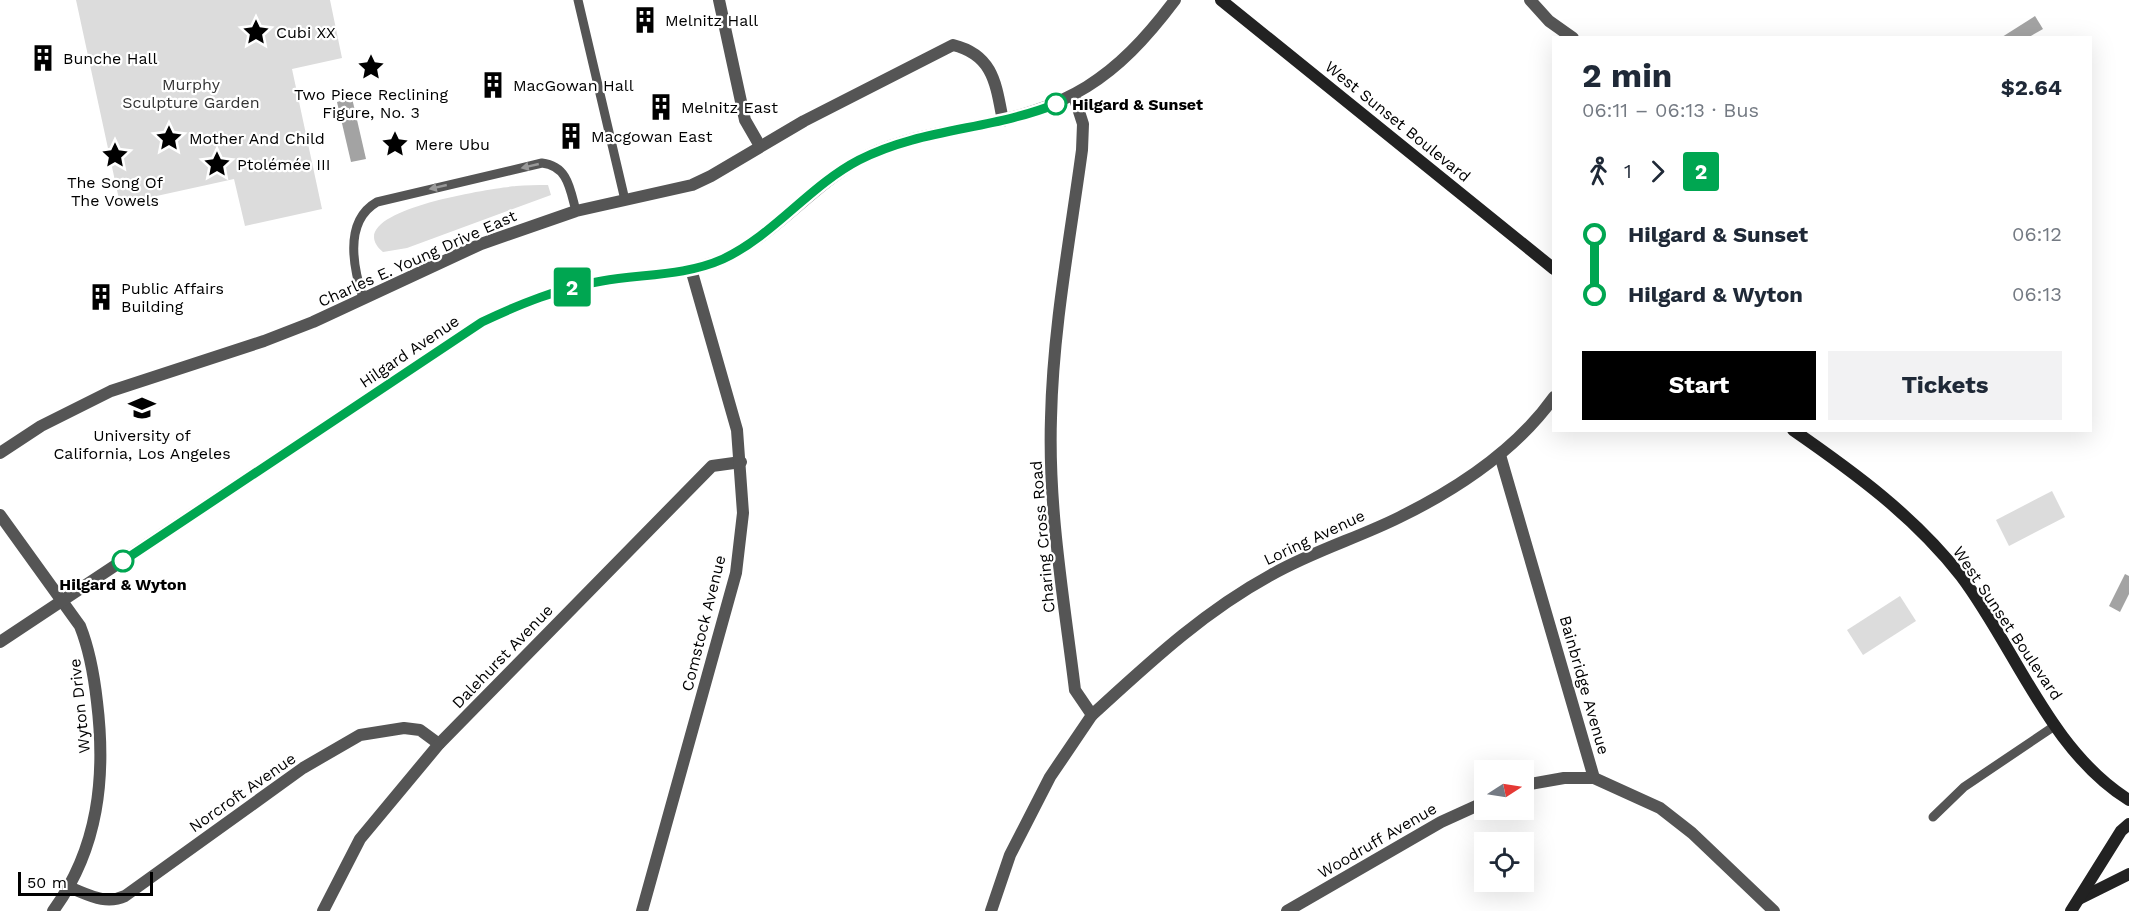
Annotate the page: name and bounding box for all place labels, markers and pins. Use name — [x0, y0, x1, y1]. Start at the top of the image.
building icon: Melnitz Hall — [630, 5, 660, 35]
place label: Melnitz Hall — [665, 11, 758, 30]
place icon: Cubi XX — [241, 17, 271, 47]
place label: Cubi XX — [276, 23, 336, 42]
building icon: Bunche Hall — [28, 43, 58, 73]
place label: Bunche Hall — [63, 49, 157, 68]
place icon: Two Piece Reclining Figure, No. 3 — [356, 52, 386, 82]
building icon: MacGowan Hall — [478, 70, 508, 100]
place label: MacGowan Hall — [513, 76, 634, 95]
place label: Two Piece Reclining Figure, No. 3 — [294, 85, 448, 122]
building icon: Melnitz East — [646, 92, 676, 122]
marker: Hilgard & Sunset — [1045, 93, 1067, 115]
place label: Hilgard & Sunset — [1072, 95, 1203, 114]
place label: Melnitz East — [681, 98, 778, 117]
building icon: Macgowan East — [556, 121, 586, 151]
place icon: Mother And Child — [154, 123, 184, 153]
place label: Macgowan East — [591, 127, 713, 146]
place label: Mother And Child — [189, 129, 325, 148]
place icon: Mere Ubu — [380, 129, 410, 159]
place label: Mere Ubu — [415, 135, 490, 154]
place icon: The Song Of The Vowels — [100, 140, 130, 170]
place icon: Ptolémée III — [202, 149, 232, 179]
place label: Ptolémée III — [237, 155, 331, 174]
place label: The Song Of The Vowels — [67, 173, 164, 210]
place label: Public Affairs Building — [121, 279, 224, 316]
building icon: Public Affairs Building — [86, 282, 116, 312]
school or university icon: University of California, Los Angeles — [127, 393, 157, 423]
place label: University of California, Los Angeles — [53, 426, 231, 463]
marker: Hilgard & Wyton — [112, 550, 134, 572]
place label: Hilgard & Wyton — [59, 575, 187, 594]

